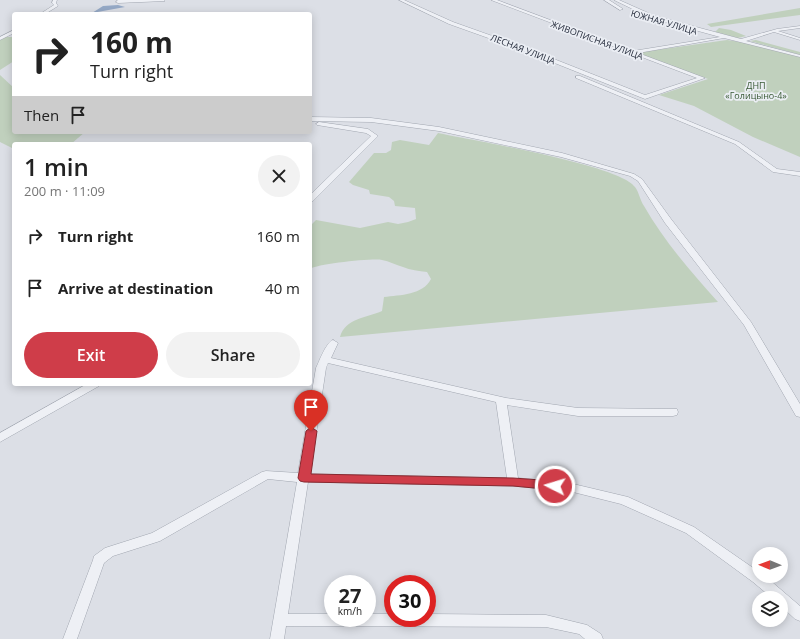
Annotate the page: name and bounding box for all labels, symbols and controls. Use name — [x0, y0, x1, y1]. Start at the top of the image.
street label: ЮЖНАЯ УЛИЦА — [629, 6, 699, 38]
street label: ЖИВОПИСНАЯ УЛИЦА — [549, 17, 645, 63]
text: 160 m — [90, 23, 173, 61]
icon: right — [24, 28, 76, 80]
street label: ЛЕСНАЯ УЛИЦА — [489, 31, 558, 67]
text: Turn right — [90, 59, 173, 83]
park label: ДНП «Голицыно-4» — [725, 79, 787, 102]
icon: arrive — [67, 104, 89, 126]
text: Then — [24, 105, 59, 125]
text: 1 min — [24, 150, 89, 183]
button: close — [258, 155, 300, 197]
text: 200 m · 11:09 — [24, 182, 105, 200]
icon: right — [24, 225, 46, 247]
text: Turn right — [58, 226, 133, 246]
text: 160 m — [256, 226, 300, 246]
icon: arrive — [24, 277, 46, 299]
text: Arrive at destination — [58, 278, 213, 298]
text: 40 m — [265, 278, 300, 298]
button: Exit — [24, 332, 158, 378]
button: Share — [166, 332, 300, 378]
pin — [294, 390, 328, 431]
icon: arrive — [300, 396, 322, 418]
position arrow — [534, 465, 576, 507]
north arrow — [752, 547, 788, 583]
map controls — [752, 547, 788, 627]
speed limit sign: 30 — [384, 575, 436, 627]
text: 27 — [339, 582, 361, 609]
button: layers — [752, 591, 788, 627]
text: km/h — [338, 604, 362, 618]

